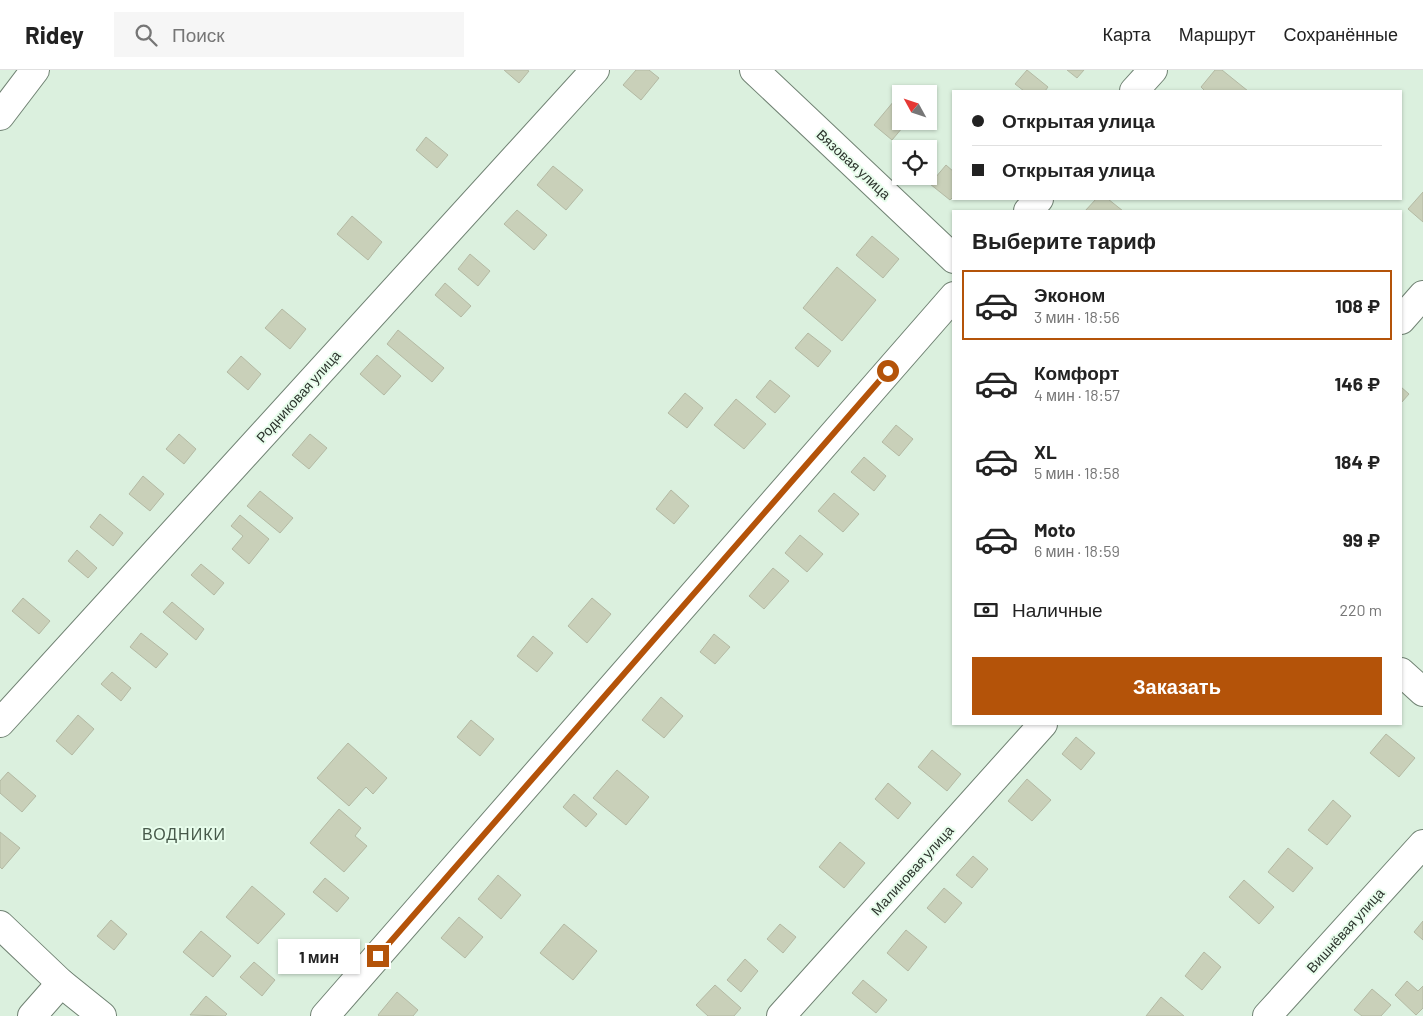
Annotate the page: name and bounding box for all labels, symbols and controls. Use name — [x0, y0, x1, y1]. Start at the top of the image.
search box — [114, 12, 464, 57]
text: Ridey — [25, 20, 84, 49]
icon: search — [132, 21, 160, 49]
text: Поиск — [172, 23, 225, 46]
text: Карта — [1103, 23, 1151, 45]
text: Маршрут — [1179, 23, 1255, 45]
text: Сохранённые — [1283, 23, 1398, 45]
north arrow — [892, 85, 938, 130]
map controls — [892, 85, 937, 185]
text: Открытая улица — [1002, 109, 1155, 132]
street label: Вязовая улица — [814, 125, 895, 203]
button: locate — [892, 140, 937, 185]
text: Открытая улица — [1002, 158, 1155, 181]
text: Выберите тариф — [972, 227, 1156, 253]
icon: car — [974, 283, 1019, 328]
text: Эконом — [1034, 283, 1105, 306]
text: 108 ₽ — [1335, 294, 1380, 317]
text: 3 мин · 18:56 — [1034, 307, 1120, 326]
street label: Родниковая улица — [252, 346, 344, 446]
route start — [877, 360, 899, 382]
icon: car — [974, 361, 1019, 406]
text: Комфорт — [1034, 361, 1119, 384]
text: 146 ₽ — [1334, 372, 1380, 395]
text: 4 мин · 18:57 — [1034, 385, 1120, 404]
icon: car — [974, 439, 1019, 484]
text: XL — [1034, 440, 1057, 463]
text: 184 ₽ — [1334, 450, 1380, 473]
text: 5 мин · 18:58 — [1034, 463, 1120, 482]
icon: car — [974, 517, 1019, 562]
text: Moto — [1034, 518, 1076, 541]
text: 99 ₽ — [1343, 528, 1380, 551]
text: 6 мин · 18:59 — [1034, 541, 1120, 560]
icon: cash — [972, 596, 1000, 624]
text: Наличные — [1012, 598, 1103, 621]
text: 220 m — [1339, 600, 1382, 619]
button: Заказать — [972, 657, 1382, 715]
street label: Малиновая улица — [867, 821, 957, 918]
district label: ВОДНИКИ — [142, 824, 226, 843]
street label: Вишнёвая улица — [1303, 884, 1388, 976]
callout: 1 мин — [278, 938, 360, 974]
route end — [367, 945, 389, 967]
text: 1 мин — [299, 947, 339, 966]

